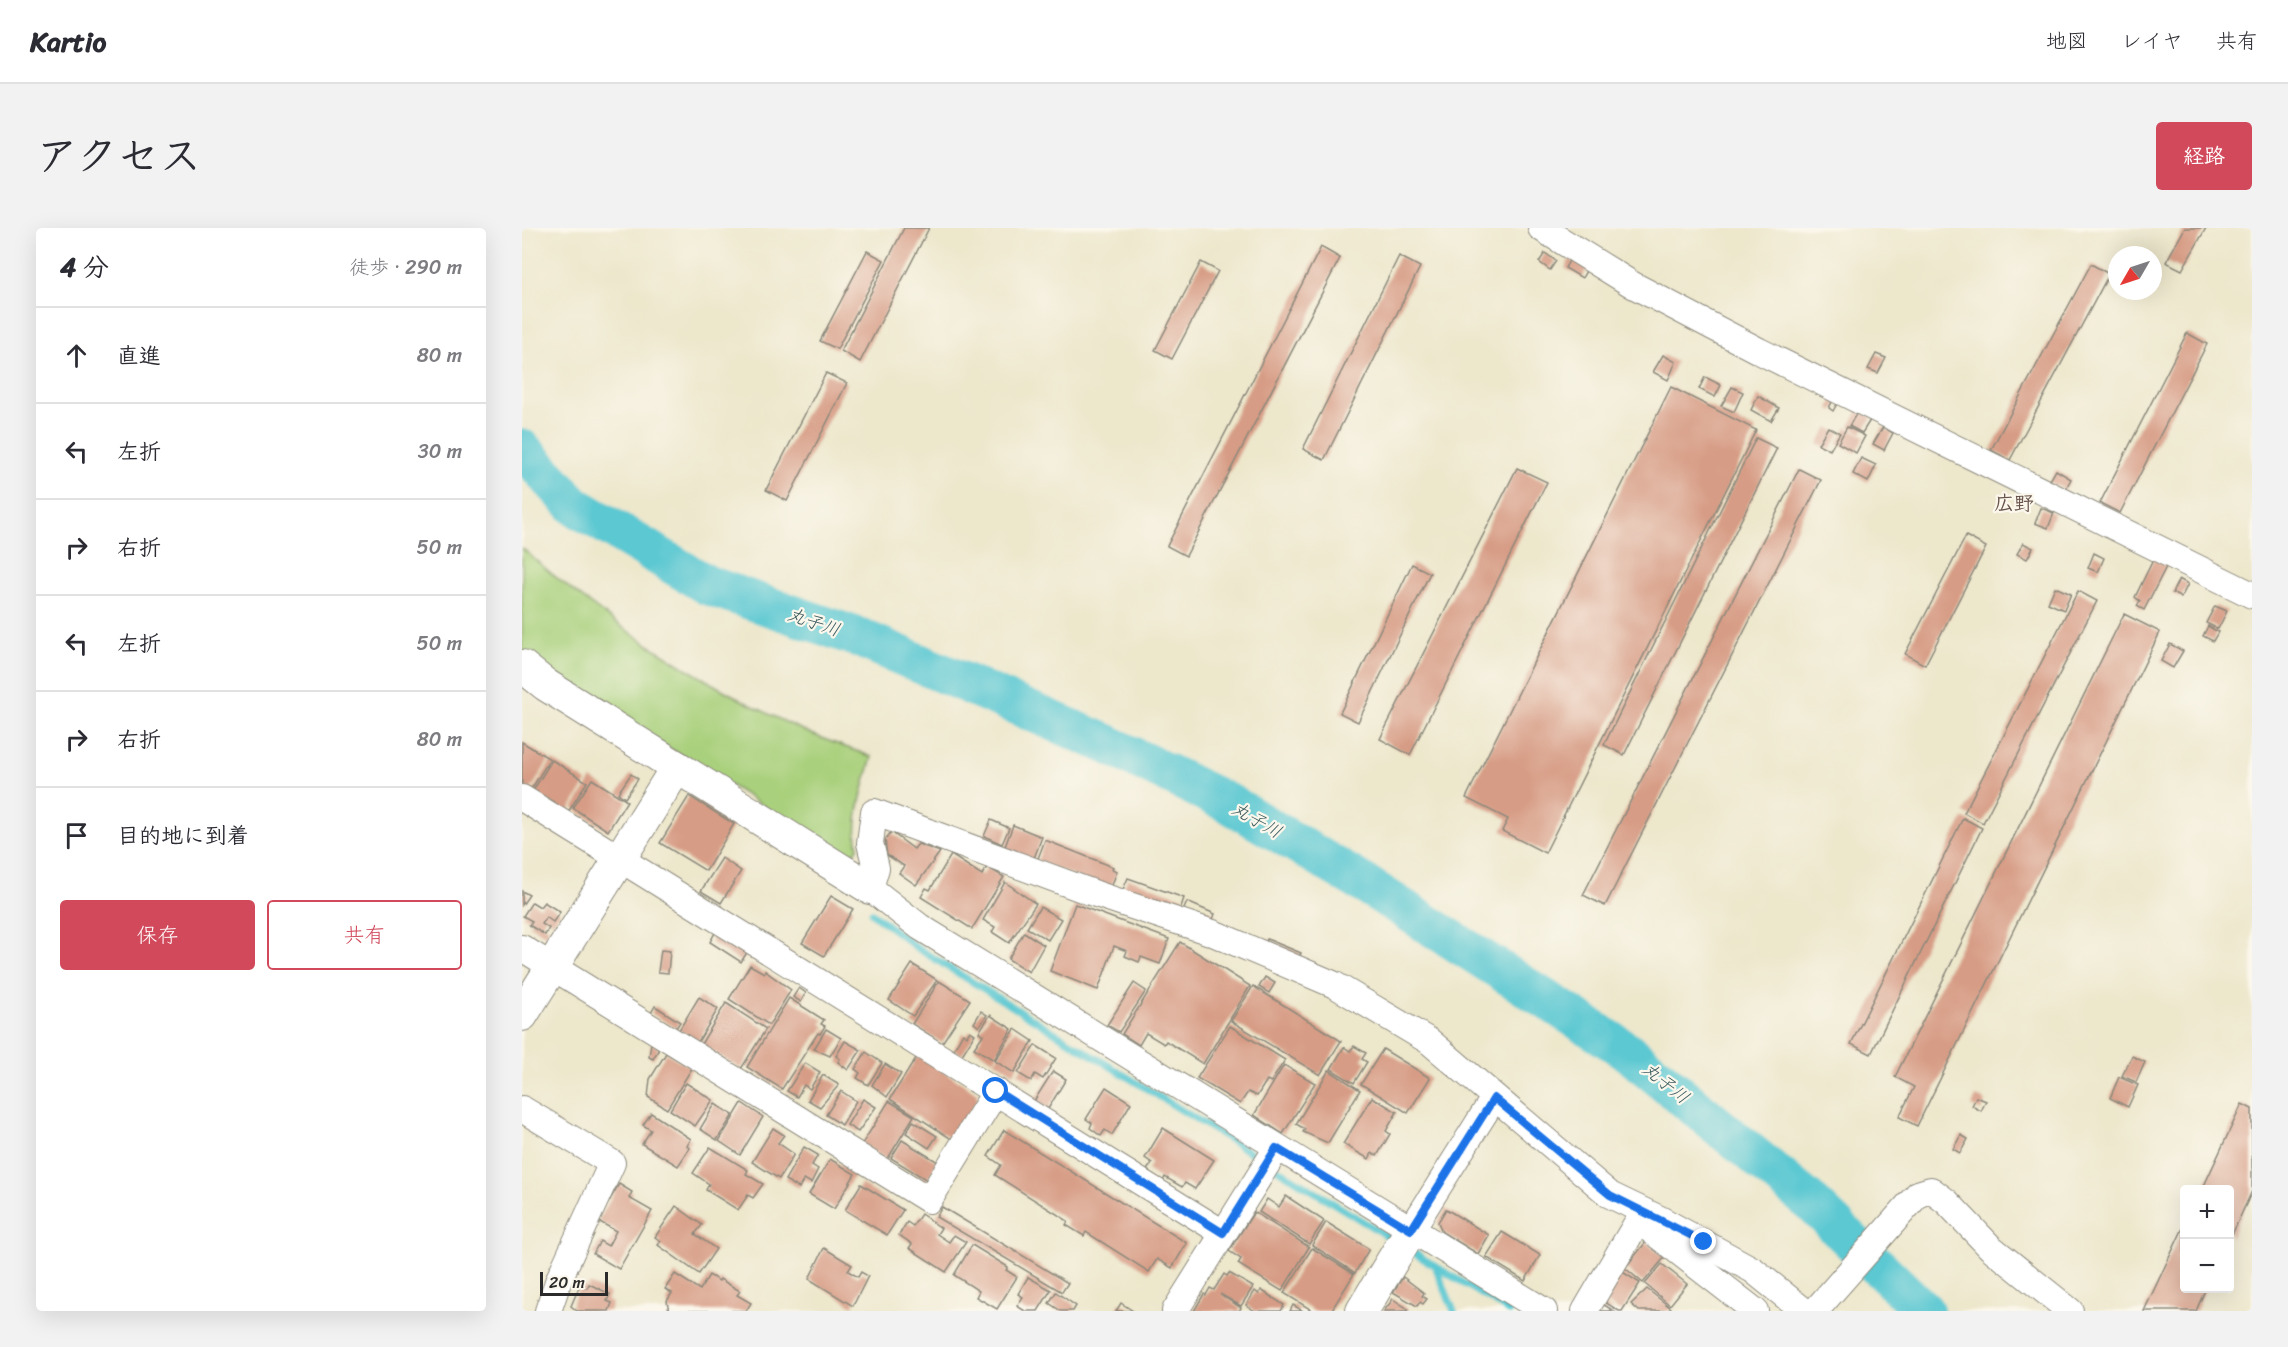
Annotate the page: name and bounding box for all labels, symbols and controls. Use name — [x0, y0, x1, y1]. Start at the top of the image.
text: Kartio — [30, 17, 106, 66]
text: 地図 — [2046, 22, 2088, 60]
text: レイヤ — [2121, 22, 2183, 60]
text: 共有 — [2216, 22, 2258, 60]
text: アクセス — [36, 119, 201, 193]
button: 経路 — [2156, 122, 2252, 190]
text: 4 分 — [60, 244, 109, 290]
north arrow — [2108, 246, 2162, 300]
text: 徒歩 · 290 m — [349, 250, 462, 285]
text: 直進 — [117, 336, 161, 375]
text: 80 m — [417, 338, 462, 373]
icon: ahead — [60, 339, 93, 372]
text: 左折 — [117, 432, 161, 471]
text: 30 m — [418, 434, 462, 469]
icon: left — [60, 435, 93, 468]
district label: 広野 — [1994, 486, 2034, 521]
text: 右折 — [117, 528, 161, 567]
text: 50 m — [417, 530, 462, 565]
icon: right — [60, 531, 93, 564]
water label: 丸子川 — [783, 598, 845, 646]
text: 左折 — [117, 624, 161, 663]
text: 50 m — [417, 626, 462, 661]
icon: left — [60, 627, 93, 660]
text: 右折 — [117, 720, 161, 759]
text: 80 m — [417, 722, 462, 757]
icon: right — [60, 723, 93, 756]
water label: 丸子川 — [1226, 793, 1288, 847]
text: 目的地に到着 — [117, 816, 249, 855]
icon: arrive — [60, 819, 93, 852]
button: 保存 — [60, 900, 255, 970]
button: 共有 — [267, 900, 462, 970]
water label: 丸子川 — [1635, 1054, 1697, 1112]
route start — [982, 1077, 1008, 1103]
map controls — [2180, 1185, 2234, 1293]
button: + — [2180, 1185, 2234, 1239]
route end — [1690, 1228, 1716, 1254]
button: − — [2180, 1239, 2234, 1293]
text: 20 m — [549, 1268, 585, 1297]
scale bar — [540, 1269, 608, 1296]

